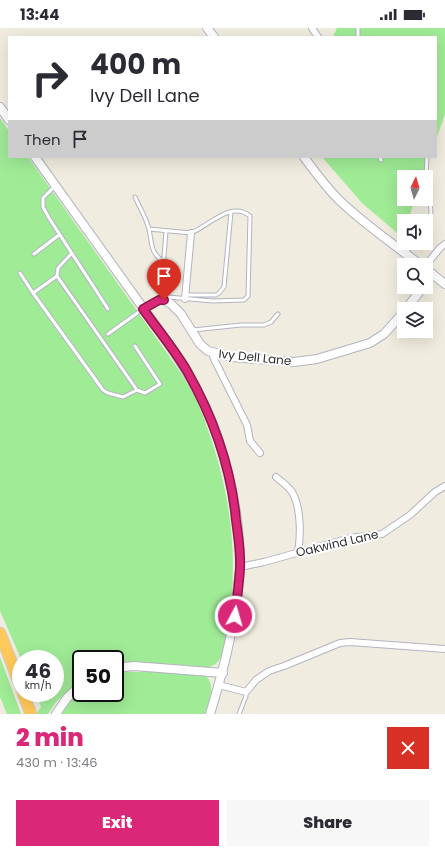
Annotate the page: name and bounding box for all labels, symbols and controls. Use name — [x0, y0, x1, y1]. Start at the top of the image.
text: 13:44 — [20, 4, 59, 25]
text: 400 m — [90, 45, 181, 84]
icon: right — [24, 52, 76, 104]
text: Ivy Dell Lane — [90, 83, 200, 108]
icon: arrive — [69, 128, 91, 150]
text: Then — [24, 129, 61, 150]
north arrow — [397, 170, 433, 206]
map controls — [397, 170, 433, 338]
button: sound — [397, 214, 433, 250]
button: search — [397, 258, 433, 294]
pin — [147, 259, 181, 300]
icon: arrive — [153, 265, 175, 287]
button: layers — [397, 302, 433, 338]
street label: Ivy Dell Lane — [218, 345, 292, 369]
street label: Oakwind Lane — [294, 525, 380, 561]
position arrow — [214, 595, 256, 637]
speed limit sign: 50 — [72, 650, 124, 702]
text: 46 — [25, 657, 51, 685]
text: km/h — [25, 678, 51, 693]
text: 2 min — [16, 721, 84, 754]
button: close — [387, 727, 429, 769]
text: 430 m · 13:46 — [16, 753, 98, 772]
button: Exit — [16, 800, 219, 846]
button: Share — [227, 800, 429, 846]

